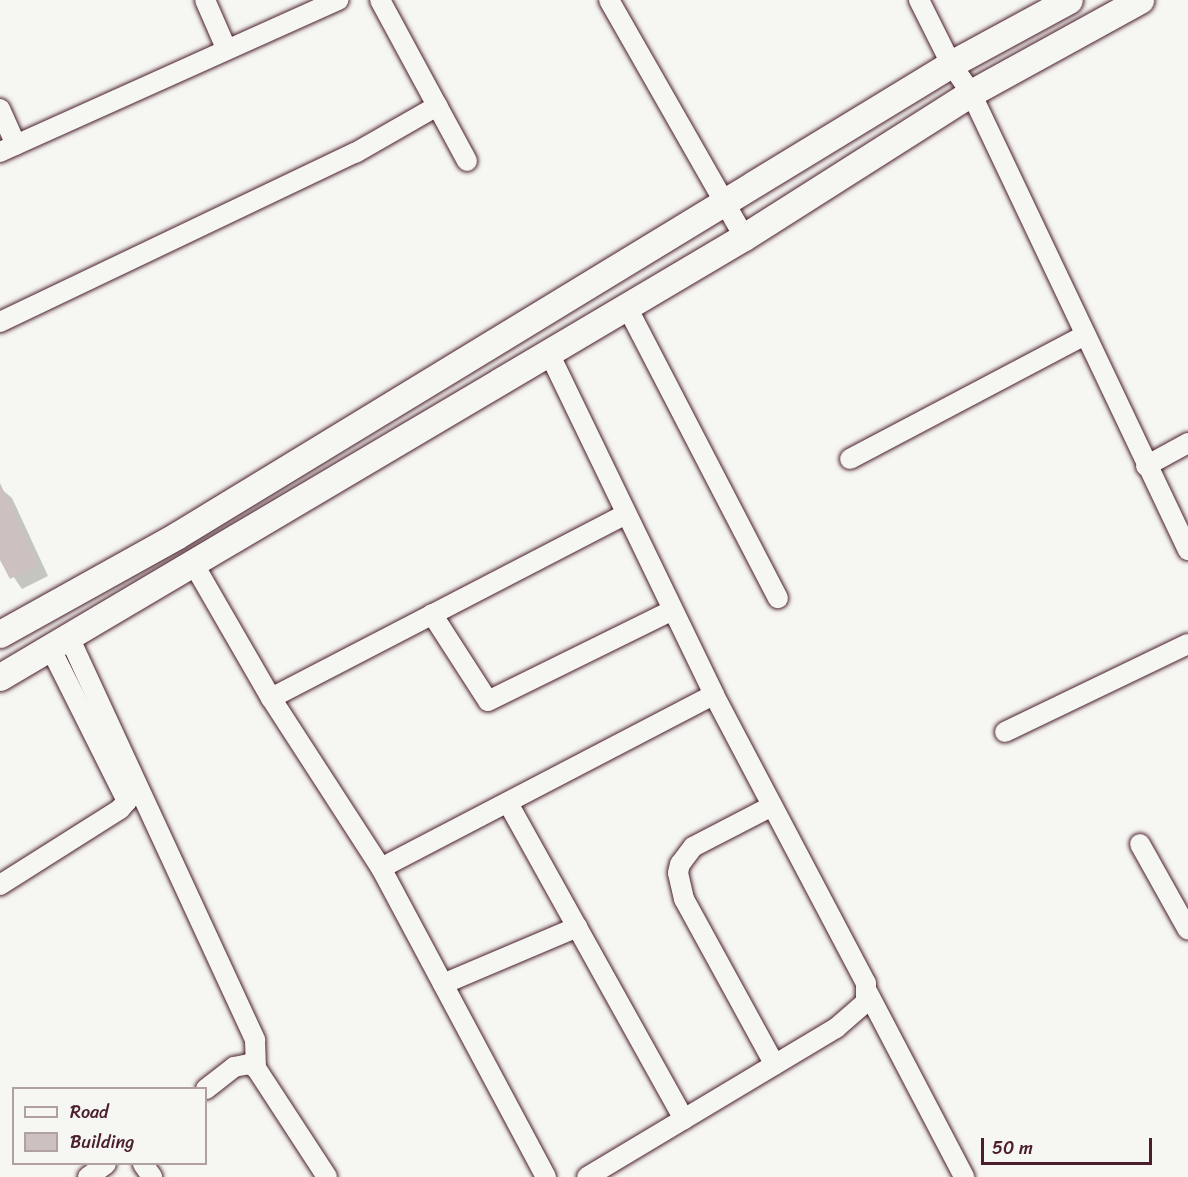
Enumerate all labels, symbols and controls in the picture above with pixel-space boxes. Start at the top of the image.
legend [12,1087,207,1165]
text: Road [70,1096,109,1128]
text: Building [70,1126,134,1158]
scale bar [984,1126,1155,1164]
text: 50 m [992,1132,1033,1164]

